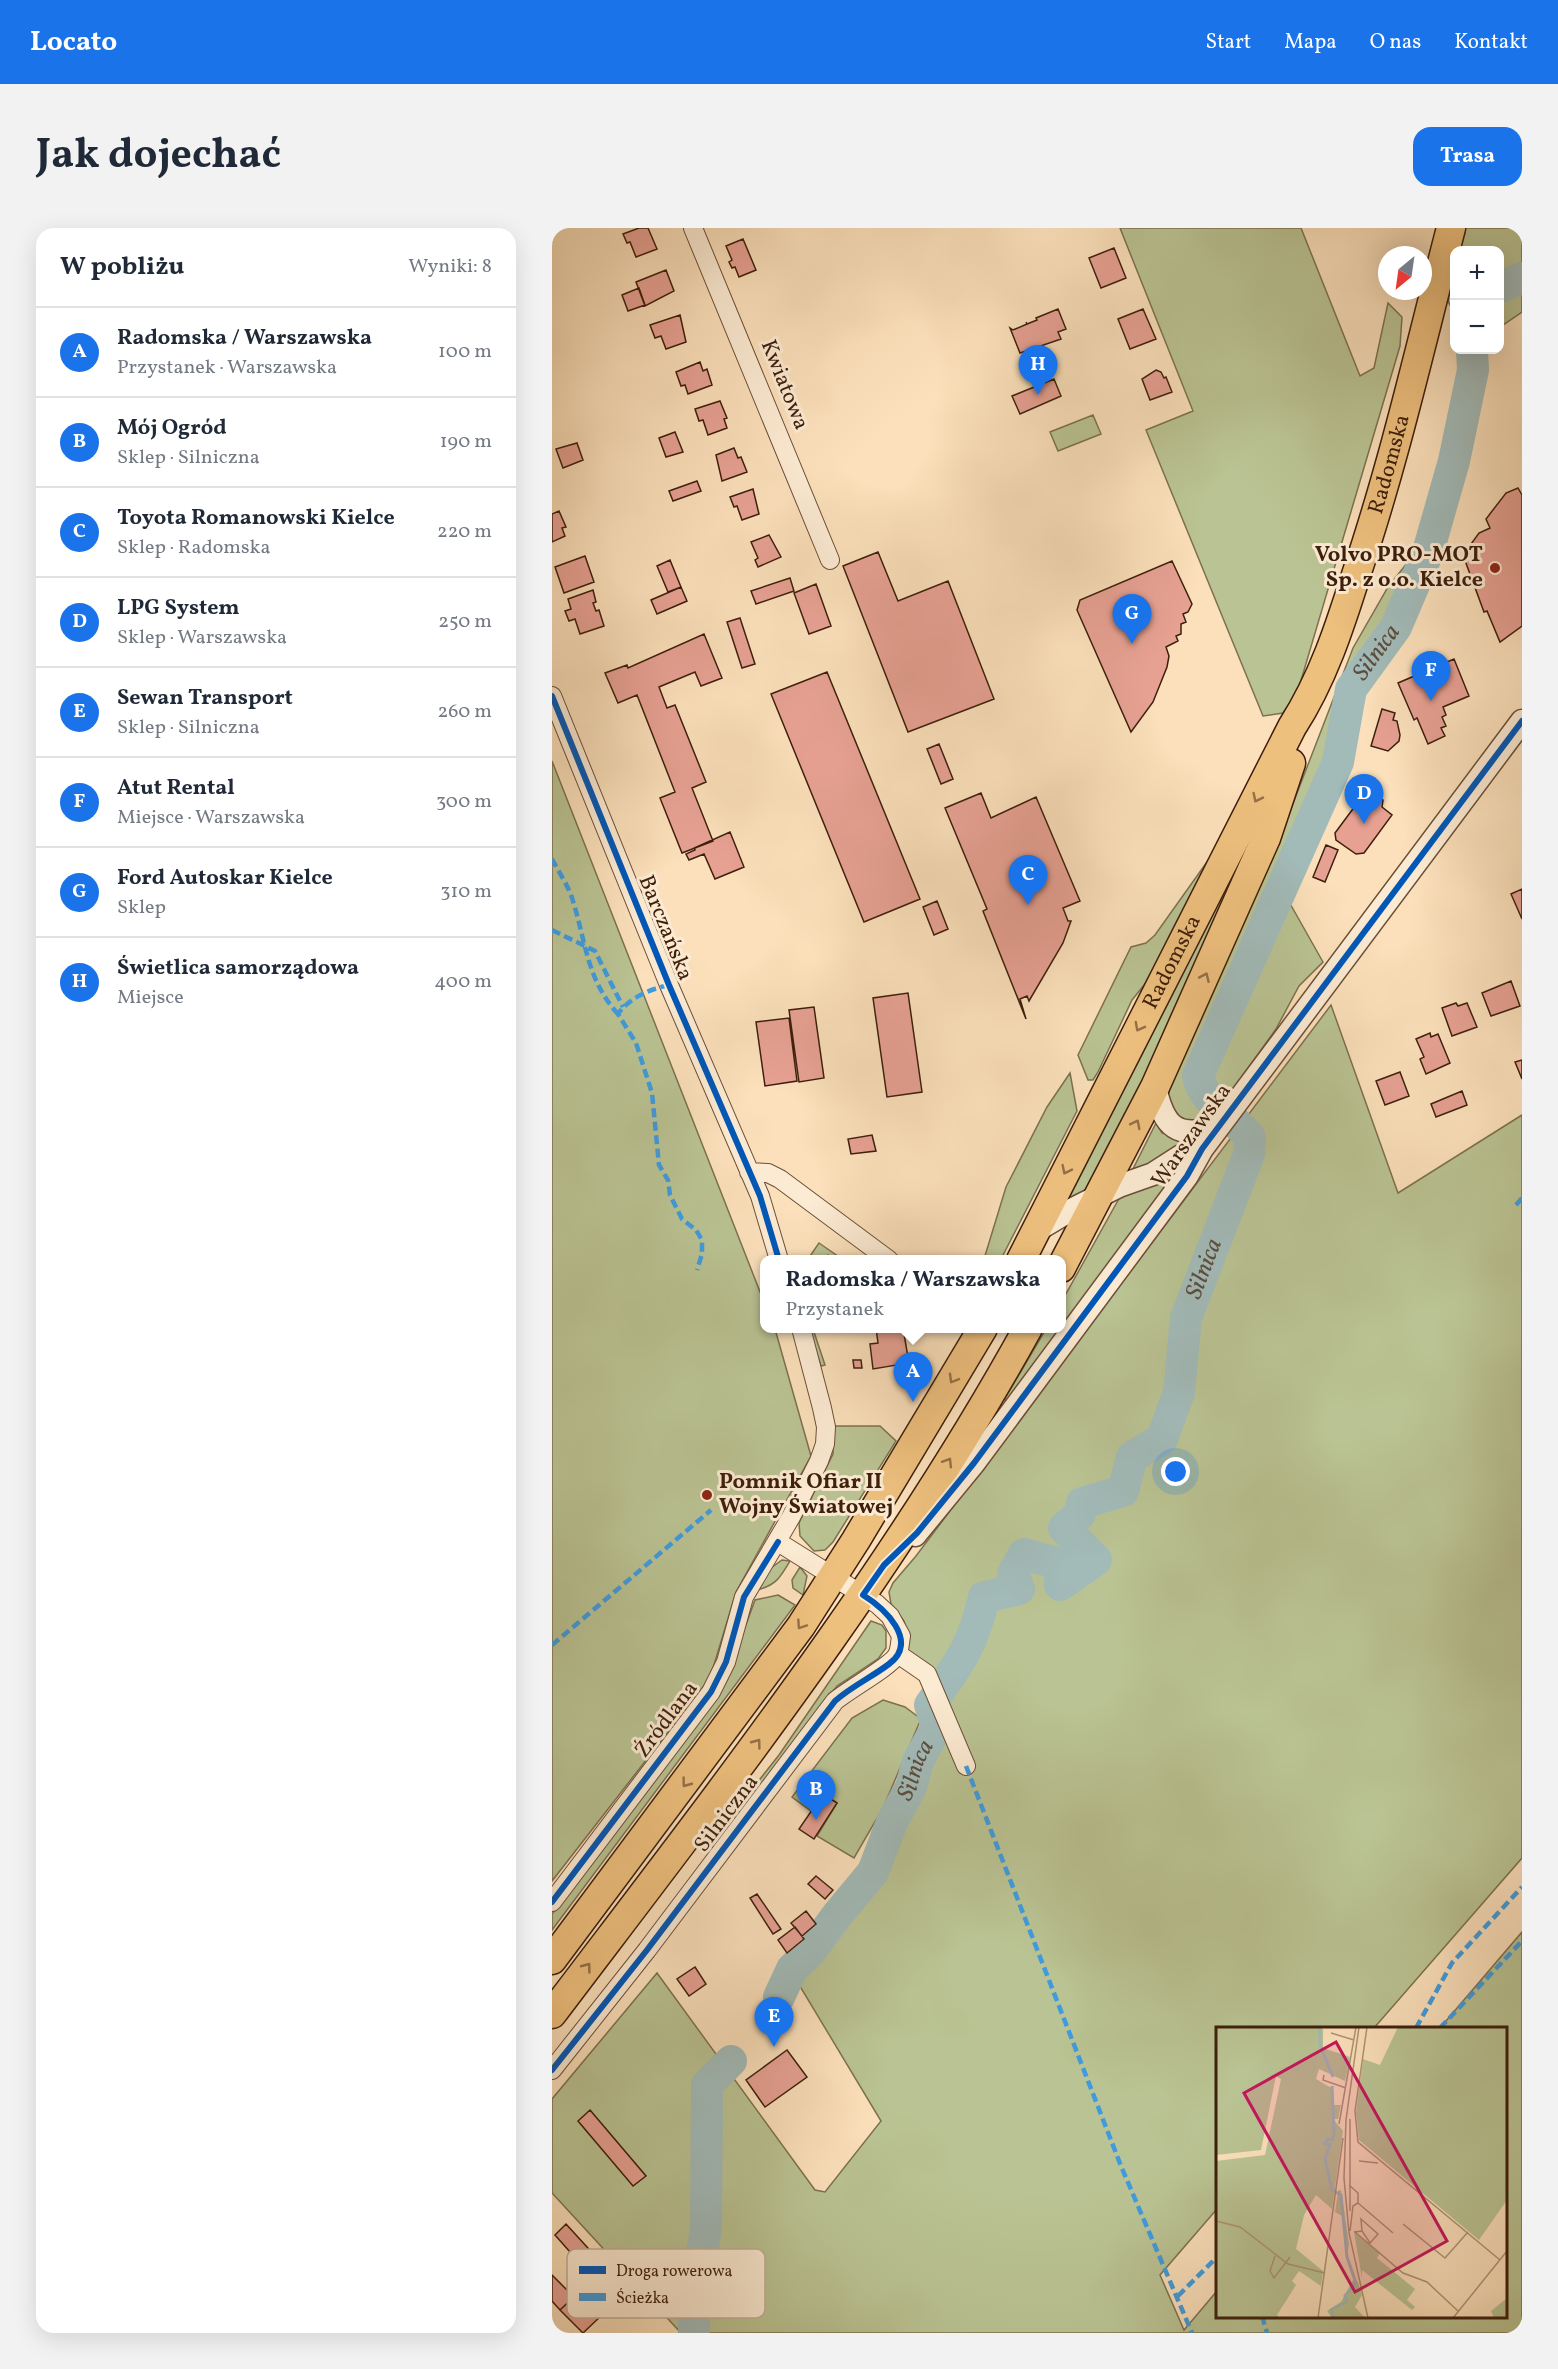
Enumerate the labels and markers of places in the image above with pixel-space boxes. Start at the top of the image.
pin: H [1018,346,1058,395]
place label: Volvo PRO-MOT Sp. z o.o. Kielce [1315,540,1483,596]
marker: Volvo PRO-MOT Sp. z o.o. Kielce [1488,561,1502,575]
pin: G [1112,594,1152,644]
pin: F [1412,652,1450,701]
pin: D [1344,774,1384,824]
pin: C [1008,856,1048,905]
pin: A [894,1352,932,1402]
place label: Pomnik Ofiar II Wojny Światowej [719,1467,893,1523]
marker: Pomnik Ofiar II Wojny Światowej [700,1488,714,1502]
pin: B [796,1770,836,1820]
pin: E [754,1998,794,2047]

